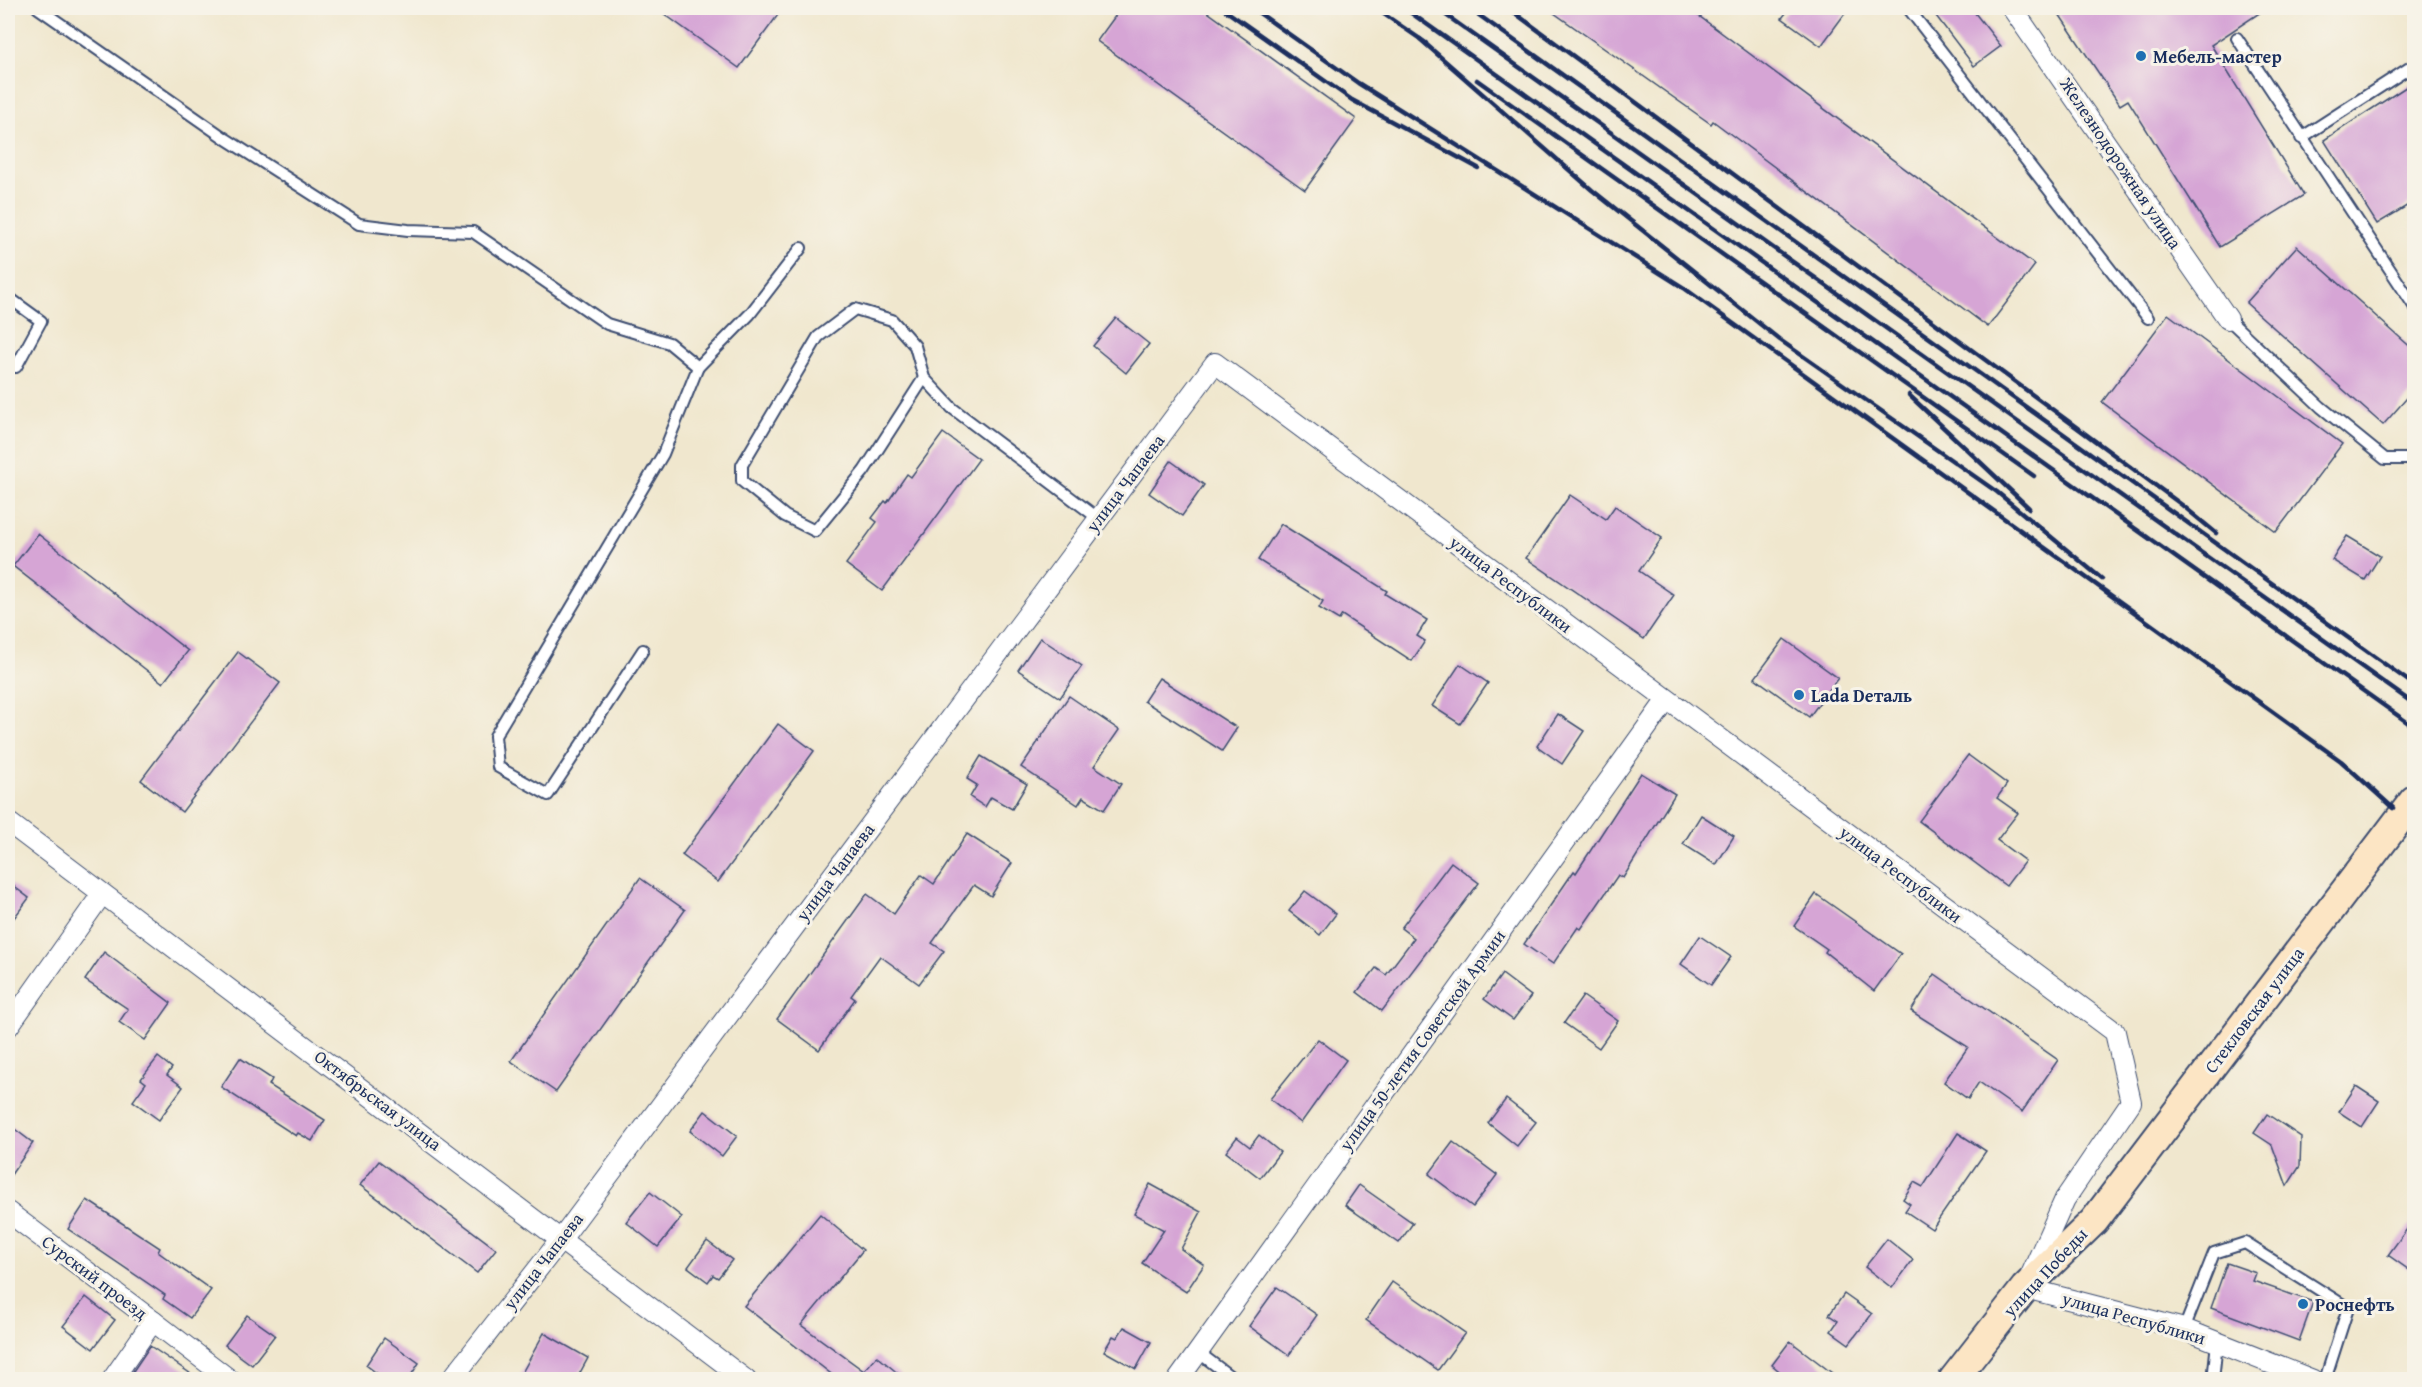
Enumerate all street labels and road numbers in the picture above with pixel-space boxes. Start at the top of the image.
street label: Железнодорожная улица [2053,71,2189,255]
street label: улица Чапаева [1079,428,1171,538]
street label: улица Республики [1443,528,1578,639]
street label: улица Чапаева [789,817,881,927]
street label: улица Республики [1833,818,1968,929]
street label: улица 50-летия Советской Армии [1332,923,1512,1157]
street label: Стекловская улица [2198,941,2311,1079]
street label: Октябрьская улица [309,1043,448,1157]
street label: улица Чапаева [496,1206,590,1316]
street label: улица Победы [1996,1221,2094,1323]
street label: Сурский проезд [36,1228,154,1326]
street label: улица Республики [2058,1284,2209,1351]

